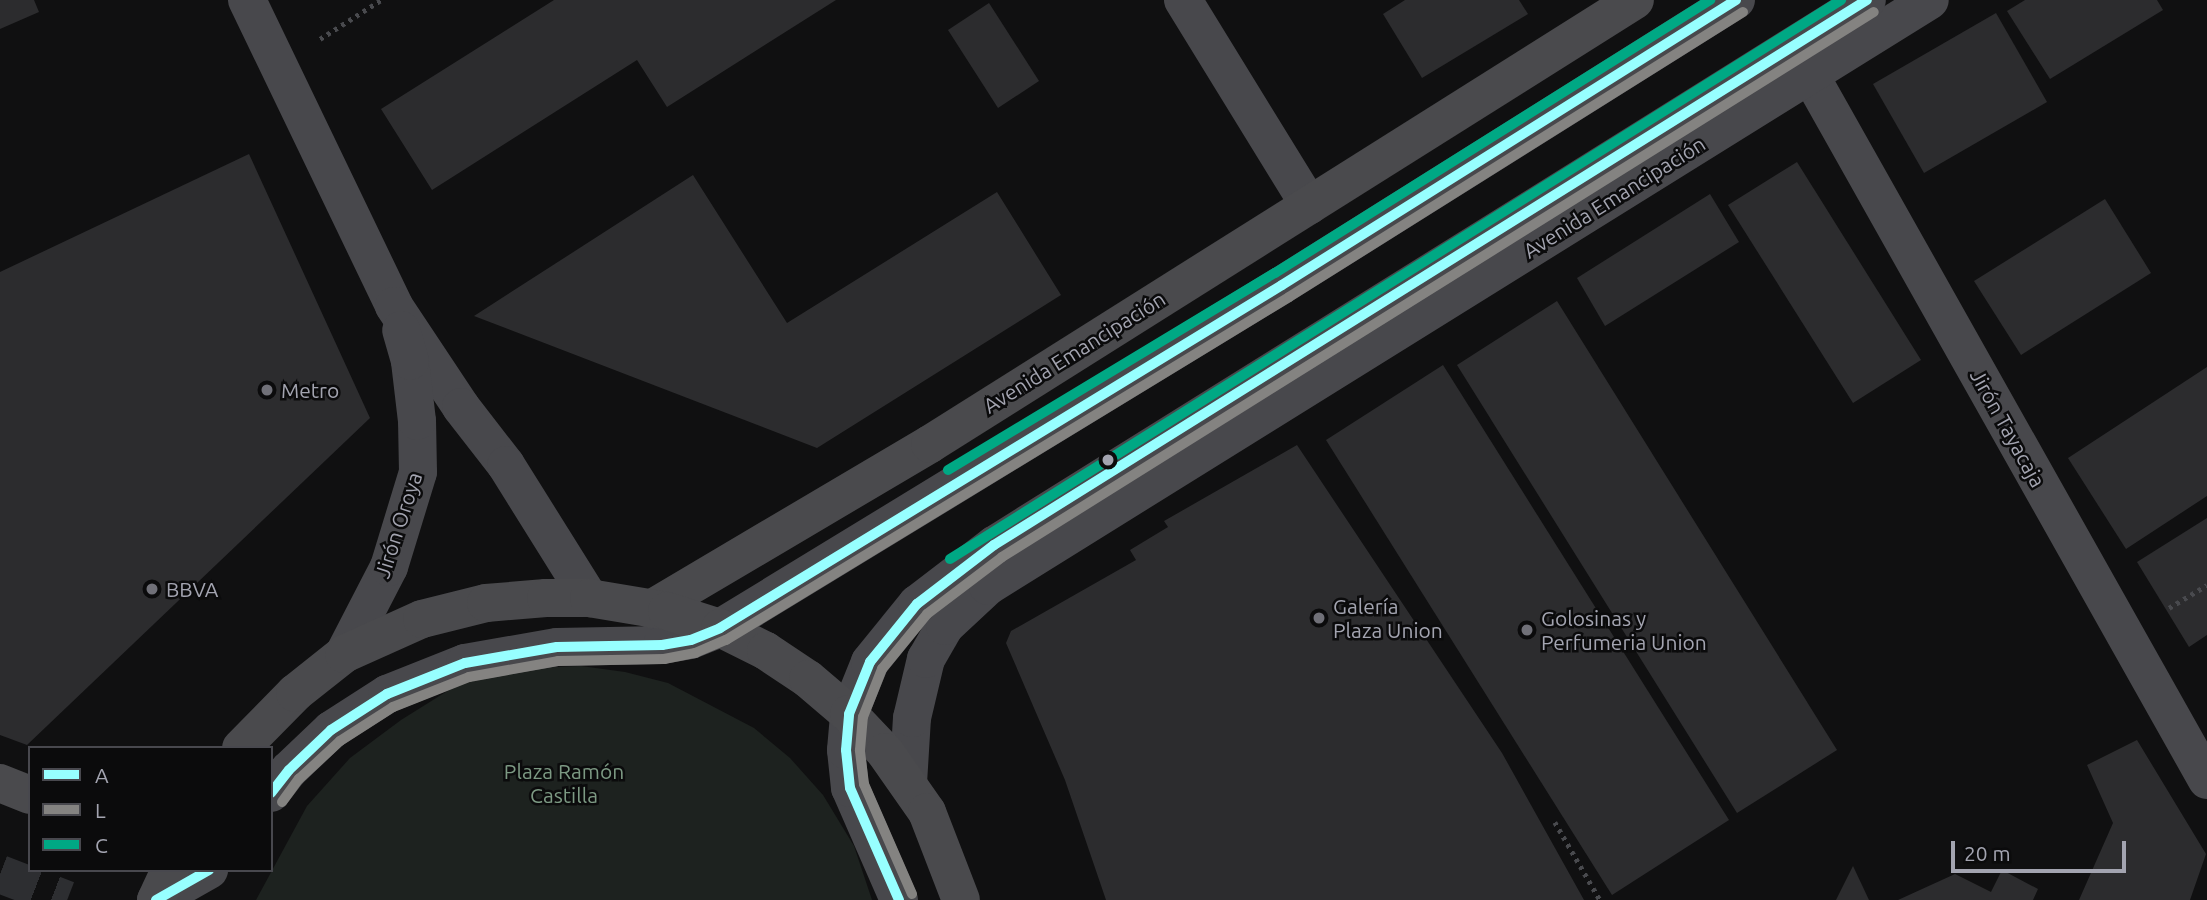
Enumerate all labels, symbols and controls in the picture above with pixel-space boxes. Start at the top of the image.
street label: Avenida Emancipación [1518,131,1710,263]
street label: Avenida Emancipación [978,286,1170,418]
street label: Jirón Tayacaja [1965,364,2051,492]
place label: Metro [281,377,339,403]
marker: Metro [259,382,275,398]
unlabelled marker [1101,453,1115,467]
street label: Jirón Oroya [369,469,427,581]
place label: BBVA [166,576,218,602]
marker: BBVA [144,581,160,597]
place label: Galería Plaza Union [1333,593,1443,643]
place label: Golosinas y Perfumeria Union [1541,605,1707,655]
marker: Galería Plaza Union [1311,610,1327,626]
marker: Golosinas y Perfumeria Union [1519,622,1535,638]
legend [28,746,273,872]
park label: Plaza Ramón Castilla [504,758,624,808]
text: A [95,763,109,787]
text: L [95,798,106,822]
scale bar [1955,827,2130,871]
text: C [95,833,108,857]
text: 20 m [1964,841,2011,865]

